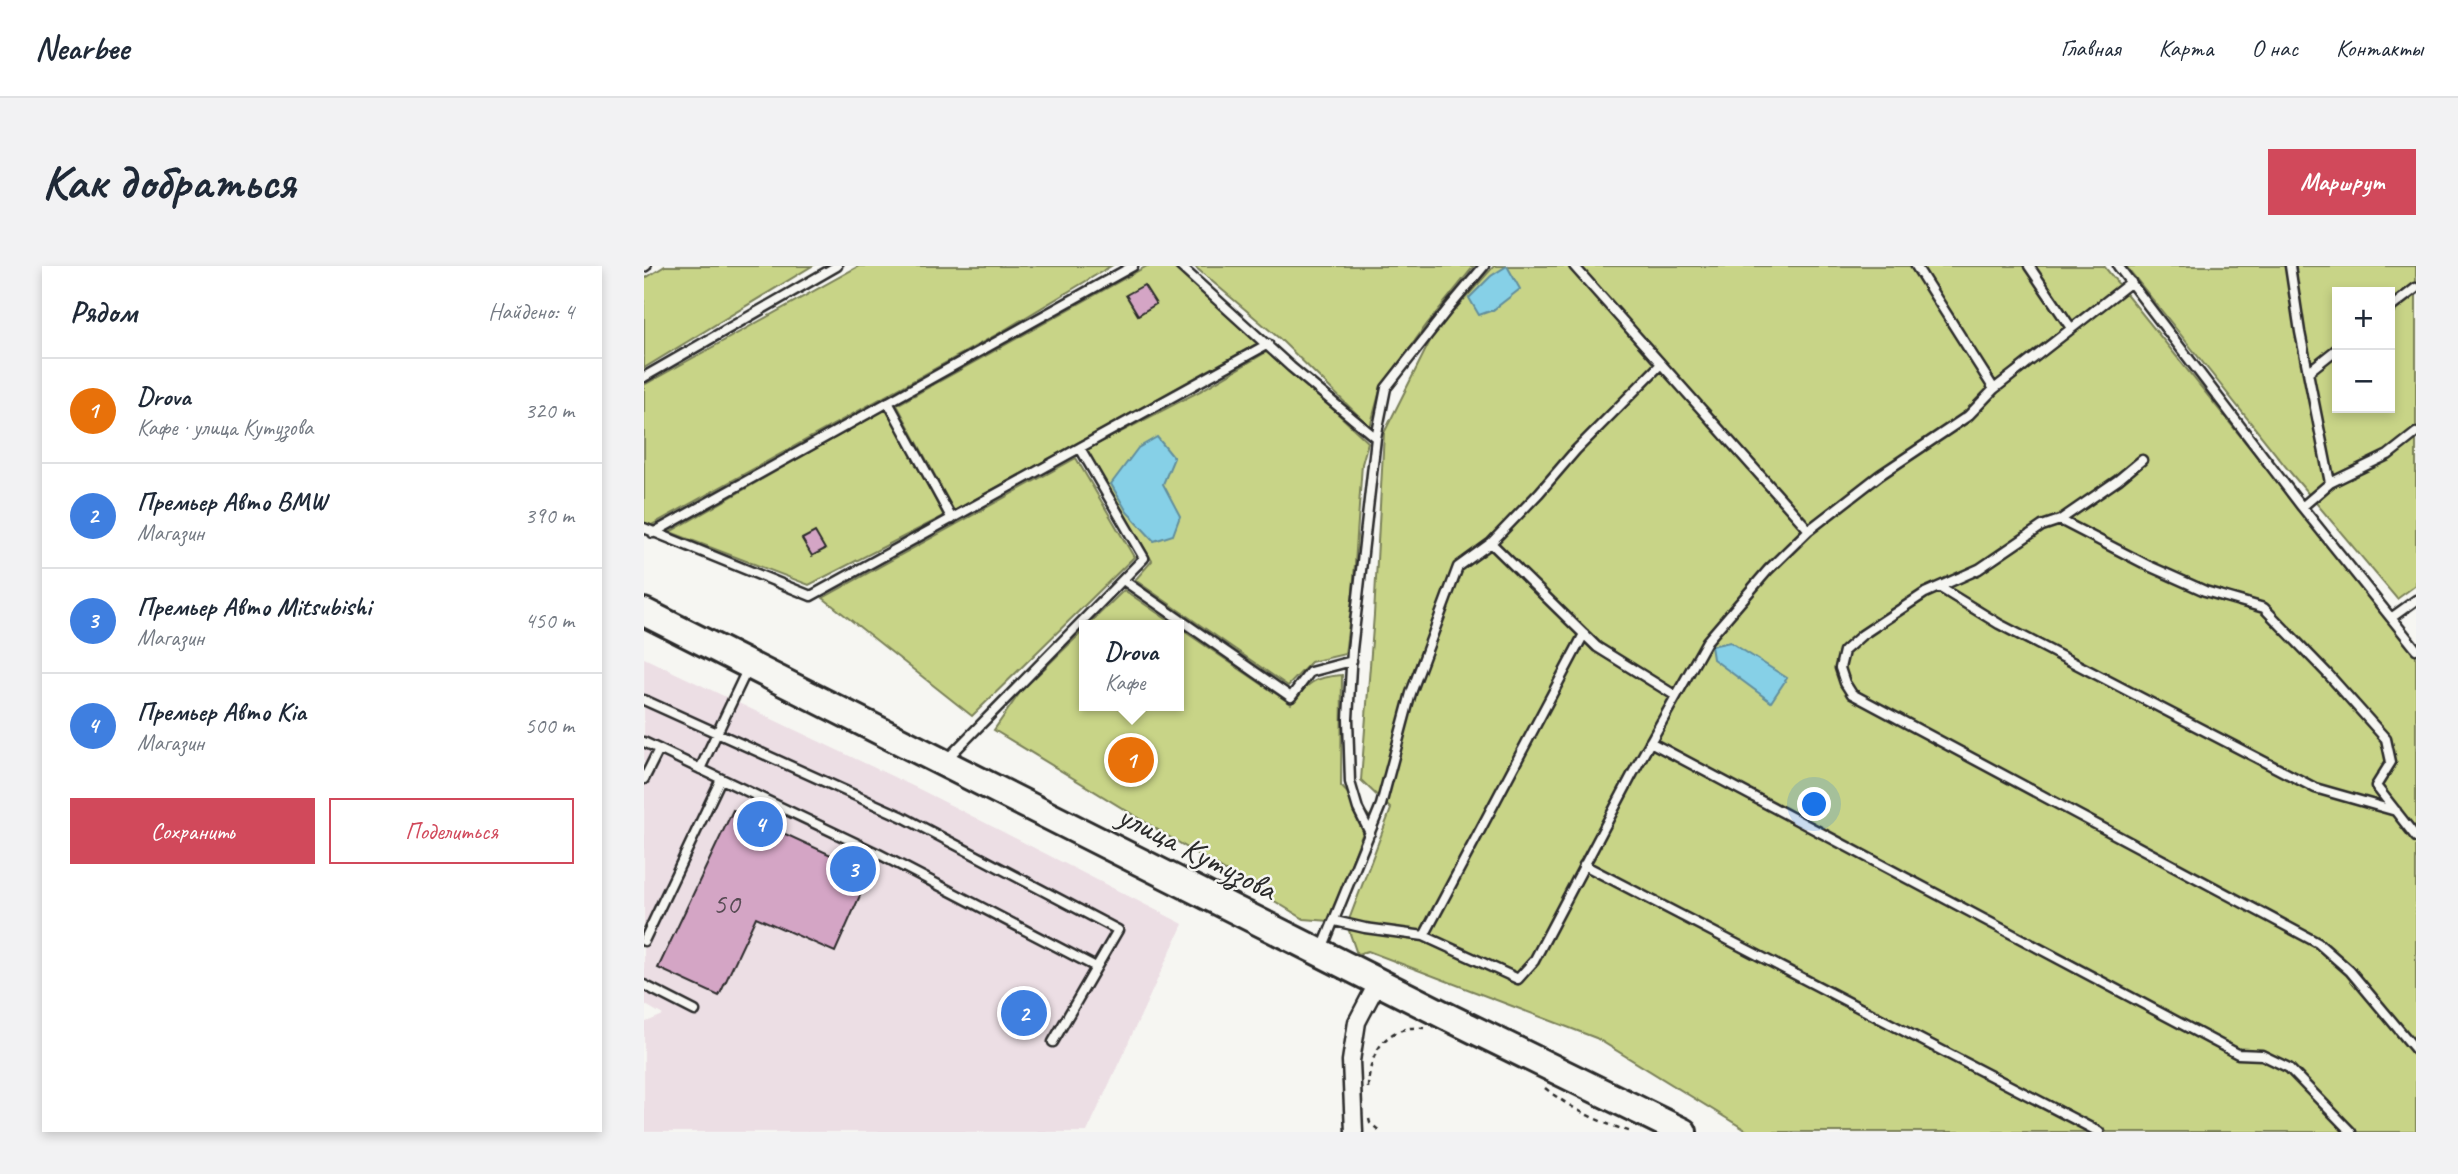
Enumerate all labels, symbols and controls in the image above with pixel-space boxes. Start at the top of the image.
text: Nearbee [35,27,129,69]
text: Главная [2060,33,2121,63]
text: Карта [2159,33,2213,63]
text: О нас [2251,33,2298,63]
text: Контакты [2336,33,2423,63]
button: Маршрут [2268,149,2416,215]
text: Как добраться [42,151,295,213]
map controls [2332,287,2395,413]
button: + [2332,287,2395,350]
text: Рядом [70,293,137,331]
text: Найдено: 4 [488,297,574,326]
button: − [2332,350,2395,413]
text: Drova [137,380,191,413]
text: 1 [88,396,98,425]
text: 320 m [525,396,574,425]
text: Кафе · улица Кутузова [137,413,313,442]
text: Премьер Авто BMW [137,485,327,518]
text: 2 [88,501,98,530]
text: 390 m [525,501,574,530]
text: Магазин [137,518,204,547]
text: Премьер Авто Mitsubishi [137,590,371,623]
text: 3 [88,606,98,635]
text: 450 m [525,606,574,635]
popup [1079,620,1184,711]
text: Магазин [137,623,204,652]
text: Drova [1105,635,1158,668]
text: Кафе [1105,668,1145,697]
text: Премьер Авто Kia [137,695,306,728]
text: 4 [88,711,98,740]
text: 500 m [525,711,574,740]
text: Магазин [137,728,204,757]
pin: 1 [1108,734,1154,786]
your location [1797,787,1831,821]
street label: улица Кутузова [1109,793,1286,911]
button: Сохранить [70,798,315,864]
button: Поделиться [329,798,574,864]
pin: 4 [737,798,783,850]
pin: 3 [830,843,876,895]
house number: 50 [713,884,742,922]
pin: 2 [1001,987,1047,1039]

